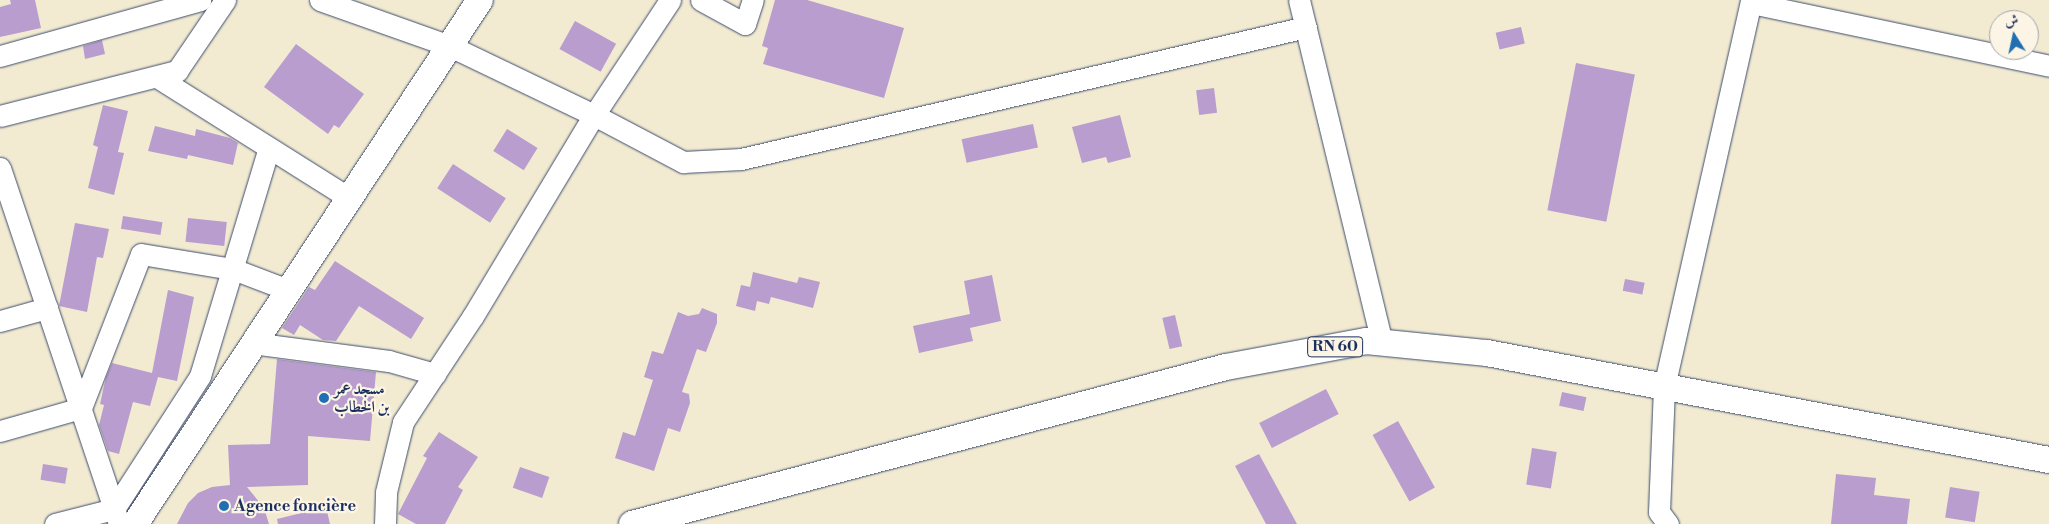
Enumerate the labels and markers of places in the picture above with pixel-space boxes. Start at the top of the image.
place label: مسجد عمر بن الخطاب [334,379,389,417]
marker: مسجد عمر بن الخطاب [318,392,330,404]
place label: Agence foncière [234,496,356,516]
marker: Agence foncière [218,500,230,512]

